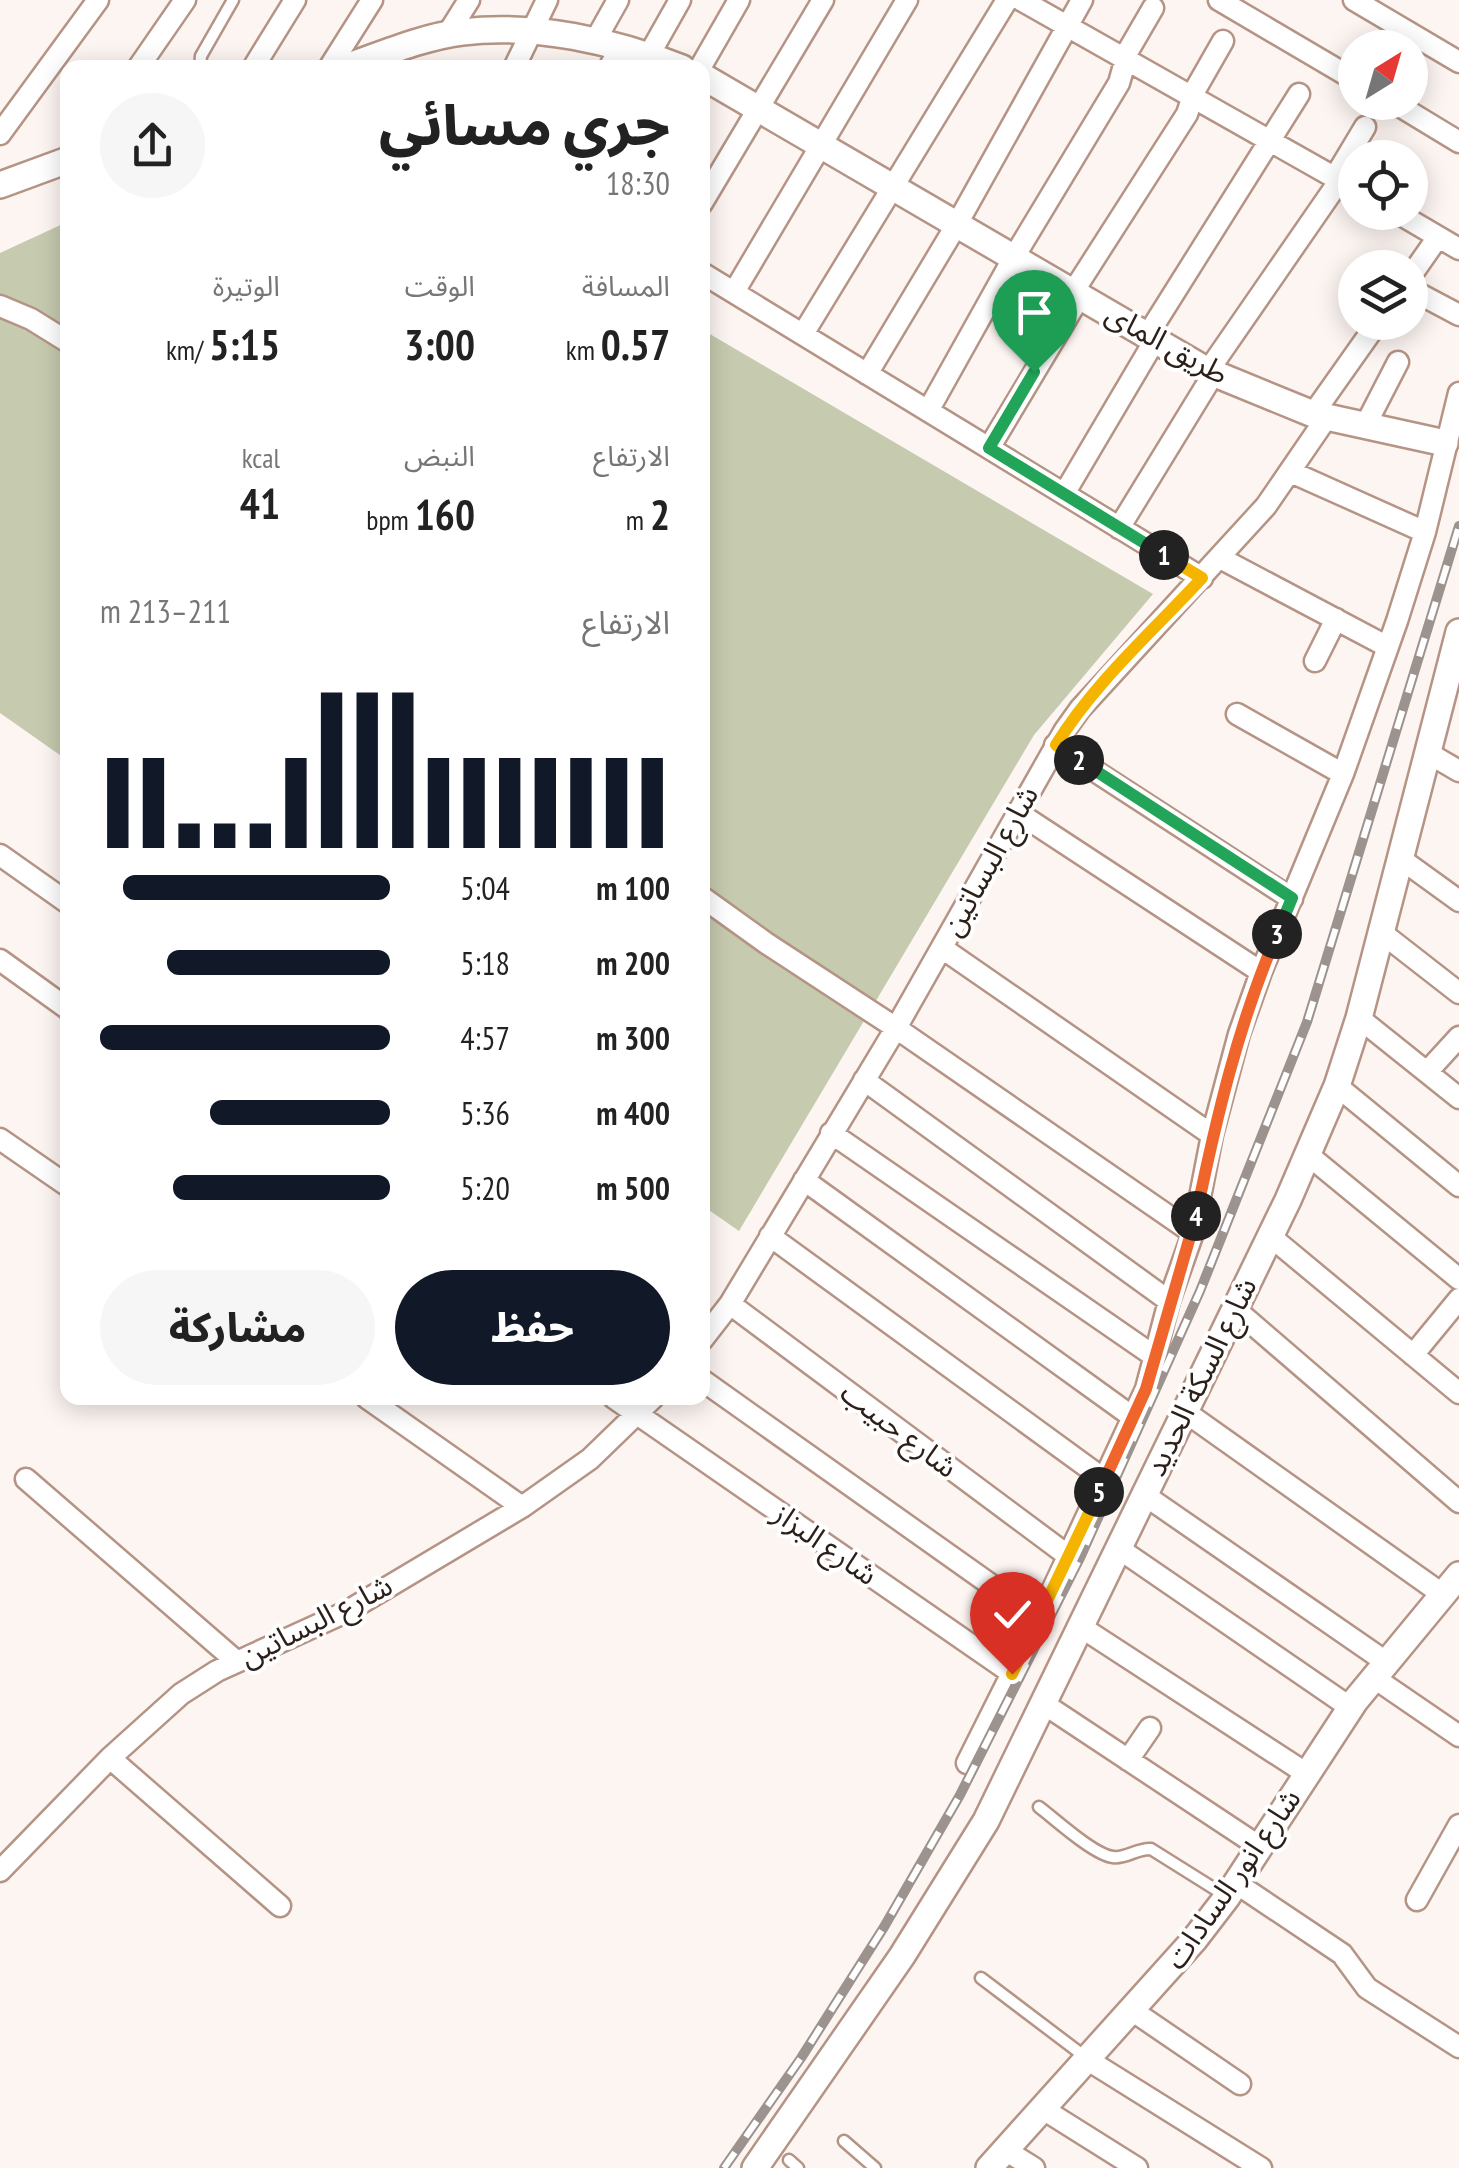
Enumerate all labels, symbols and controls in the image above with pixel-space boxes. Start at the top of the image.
north arrow [1338,30,1428,120]
map controls [1338,30,1428,340]
text: جري مسائي [379,89,670,160]
button: share [100,93,205,198]
button: locate [1338,140,1428,230]
text: 18:30 [606,162,670,204]
button: layers [1338,250,1428,340]
text: الوتيرة [213,267,280,304]
text: الوقت [405,267,475,304]
text: المسافة [582,267,670,304]
pin [992,270,1077,373]
icon: arrive [1007,285,1062,340]
street label: طريق الماى [1099,293,1236,392]
text: 5:15 [209,317,280,372]
text: 3:00 [404,317,475,372]
text: 0.57 [601,317,670,372]
text: /km [166,331,209,368]
text: km [566,331,601,368]
text: النبض [404,437,475,474]
text: الارتفاع [593,437,670,474]
text: kcal [242,439,280,476]
text: 41 [240,476,280,531]
text: 160 [415,487,475,542]
text: 2 [650,487,670,542]
text: bpm [366,501,415,538]
text: m [626,501,650,538]
pin: 1 [1139,530,1189,580]
text: 1 [1157,536,1171,573]
text: 211–213 m [100,590,231,632]
text: الارتفاع [582,601,670,643]
pin: 2 [1054,735,1104,785]
text: 2 [1072,741,1086,778]
street label: شارع البساتين [931,778,1050,944]
text: 5:04 [460,867,510,909]
text: 100 m [596,867,670,909]
pin: 3 [1252,909,1302,959]
text: 3 [1270,915,1284,952]
text: 5:18 [460,942,510,984]
text: 200 m [596,942,670,984]
text: 4:57 [460,1017,510,1059]
text: 300 m [596,1017,670,1059]
text: 5:36 [460,1092,510,1134]
text: 400 m [596,1092,670,1134]
text: 5:20 [460,1167,510,1209]
text: 500 m [596,1167,670,1209]
pin: 4 [1171,1191,1221,1241]
text: 4 [1189,1197,1203,1234]
button: مشاركة [100,1270,375,1385]
button: حفظ [395,1270,670,1385]
street label: شارع السكة الحديد [1135,1271,1268,1484]
street label: شارع حبيب [831,1372,966,1489]
pin: 5 [1074,1467,1124,1517]
text: 5 [1092,1473,1106,1510]
street label: شارع البزاز [763,1492,886,1596]
street label: شارع البساتين [232,1565,400,1678]
pin [970,1572,1055,1675]
icon: check [985,1587,1040,1642]
street label: شارع انور السادات [1155,1780,1312,1978]

